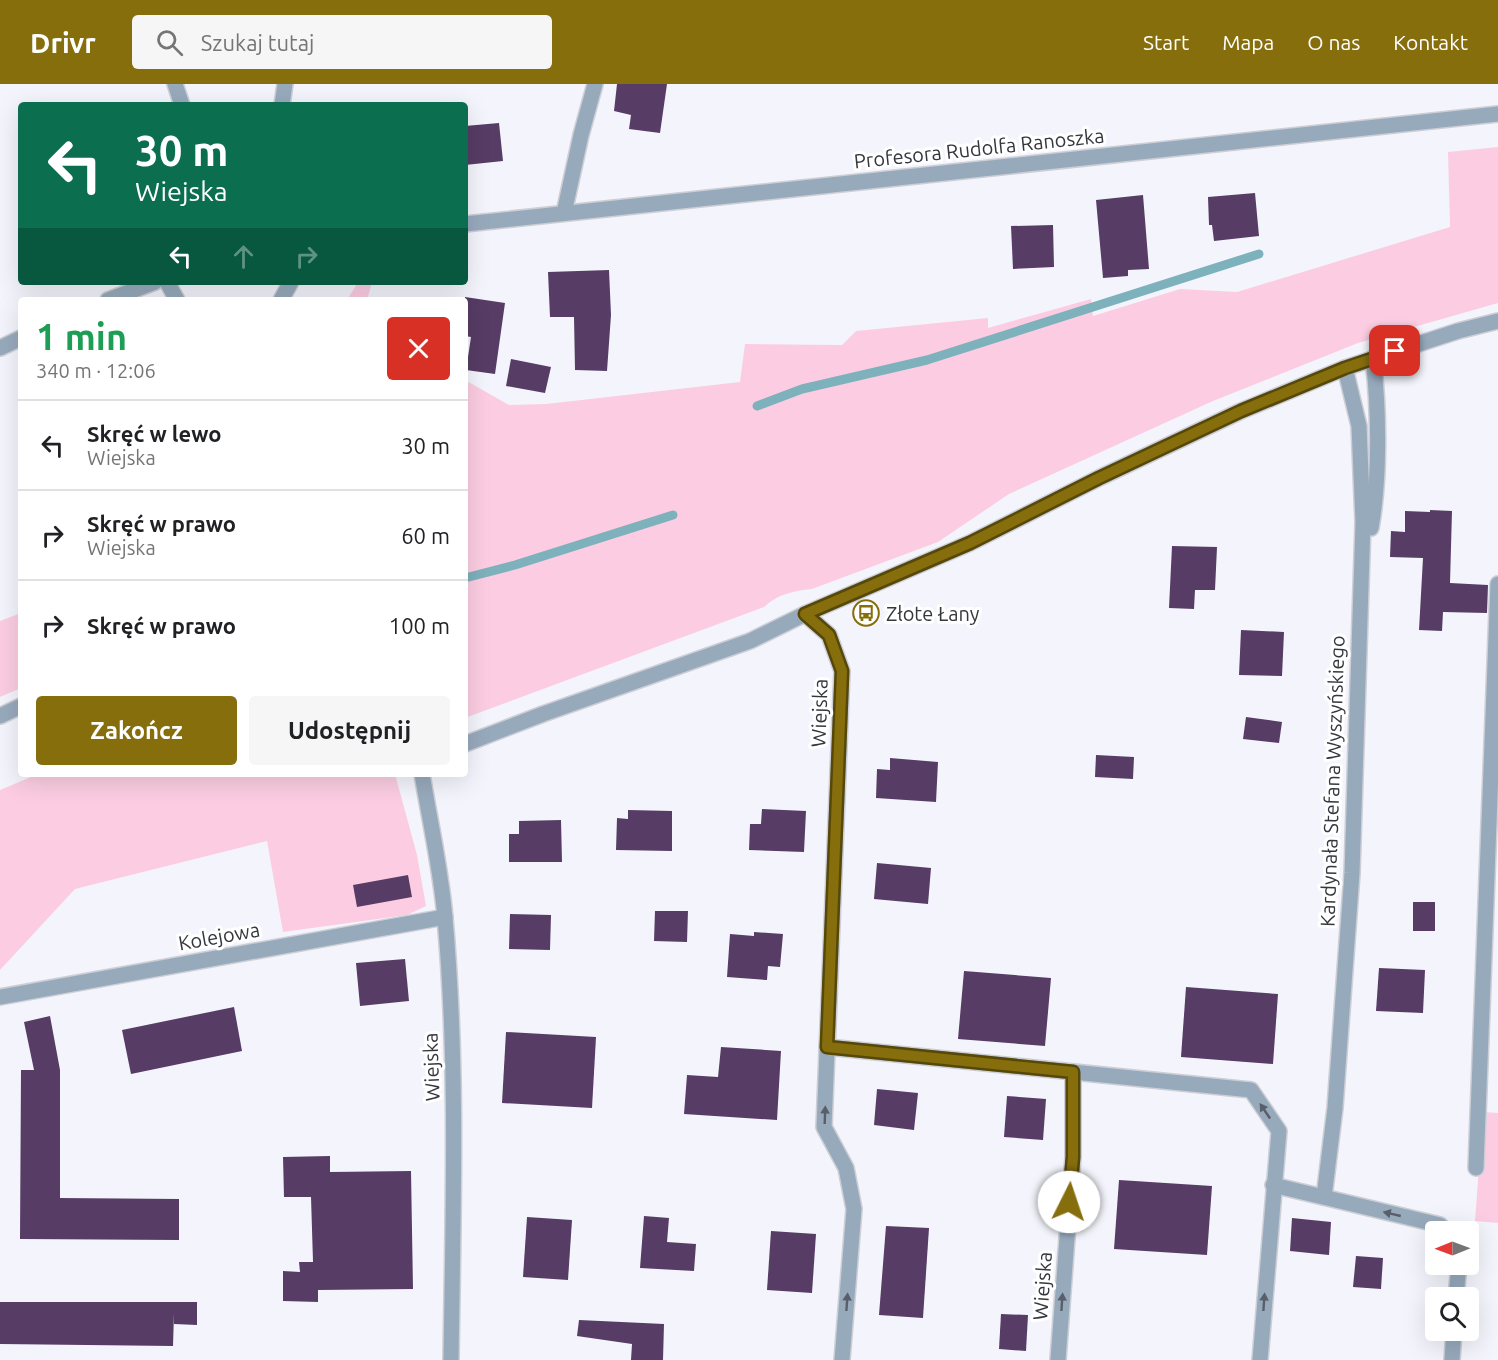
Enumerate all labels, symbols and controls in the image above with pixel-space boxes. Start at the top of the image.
search box [132,15,552,69]
icon: search [153,26,186,59]
text: Drivr [30,27,96,58]
text: Szukaj tutaj [201,30,314,55]
text: Start [1143,30,1189,54]
text: Mapa [1222,30,1274,54]
text: O nas [1307,30,1360,54]
text: Kontakt [1393,30,1468,54]
street label: Profesora Rudolfa Ranoszka [853,123,1105,173]
icon: left [36,126,114,204]
text: 30 m [135,127,229,174]
text: Wiejska [135,176,228,206]
icon: left [164,240,197,273]
icon: ahead [227,240,260,273]
icon: right [290,240,323,273]
text: 1 min [36,316,127,357]
button: close [387,317,450,380]
pin [1369,325,1420,376]
icon: arrive [1378,334,1411,367]
text: 340 m · 12:06 [36,359,156,382]
text: Skręć w lewo [87,421,221,446]
icon: left [36,429,69,462]
text: 30 m [401,433,450,458]
text: Wiejska [87,446,156,469]
text: Skręć w prawo [87,511,236,536]
icon: right [36,519,69,552]
text: 60 m [401,523,450,548]
text: Wiejska [87,536,156,559]
bus stop icon: Złote Łany [851,598,881,628]
place label: Złote Łany [886,602,980,625]
icon: right [36,609,69,642]
text: Skręć w prawo [87,613,236,638]
text: 100 m [389,613,450,638]
street label: Kardynała Stefana Wyszyńskiego [1315,635,1349,927]
street label: Wiejska [806,678,832,748]
button: Zakończ [36,696,237,765]
button: Udostępnij [249,696,450,765]
street label: Kolejowa [177,918,261,954]
street label: Wiejska [418,1032,444,1102]
one-way arrow [1259,1104,1271,1120]
one-way arrow [820,1105,829,1124]
position arrow [1037,1170,1101,1234]
one-way arrow [1383,1208,1401,1218]
north arrow [1425,1221,1479,1275]
map controls [1425,1221,1479,1341]
street label: Wiejska [1028,1251,1056,1321]
button: search [1425,1287,1479,1341]
one-way arrow [842,1292,852,1311]
one-way arrow [1057,1292,1067,1311]
one-way arrow [1260,1292,1269,1311]

